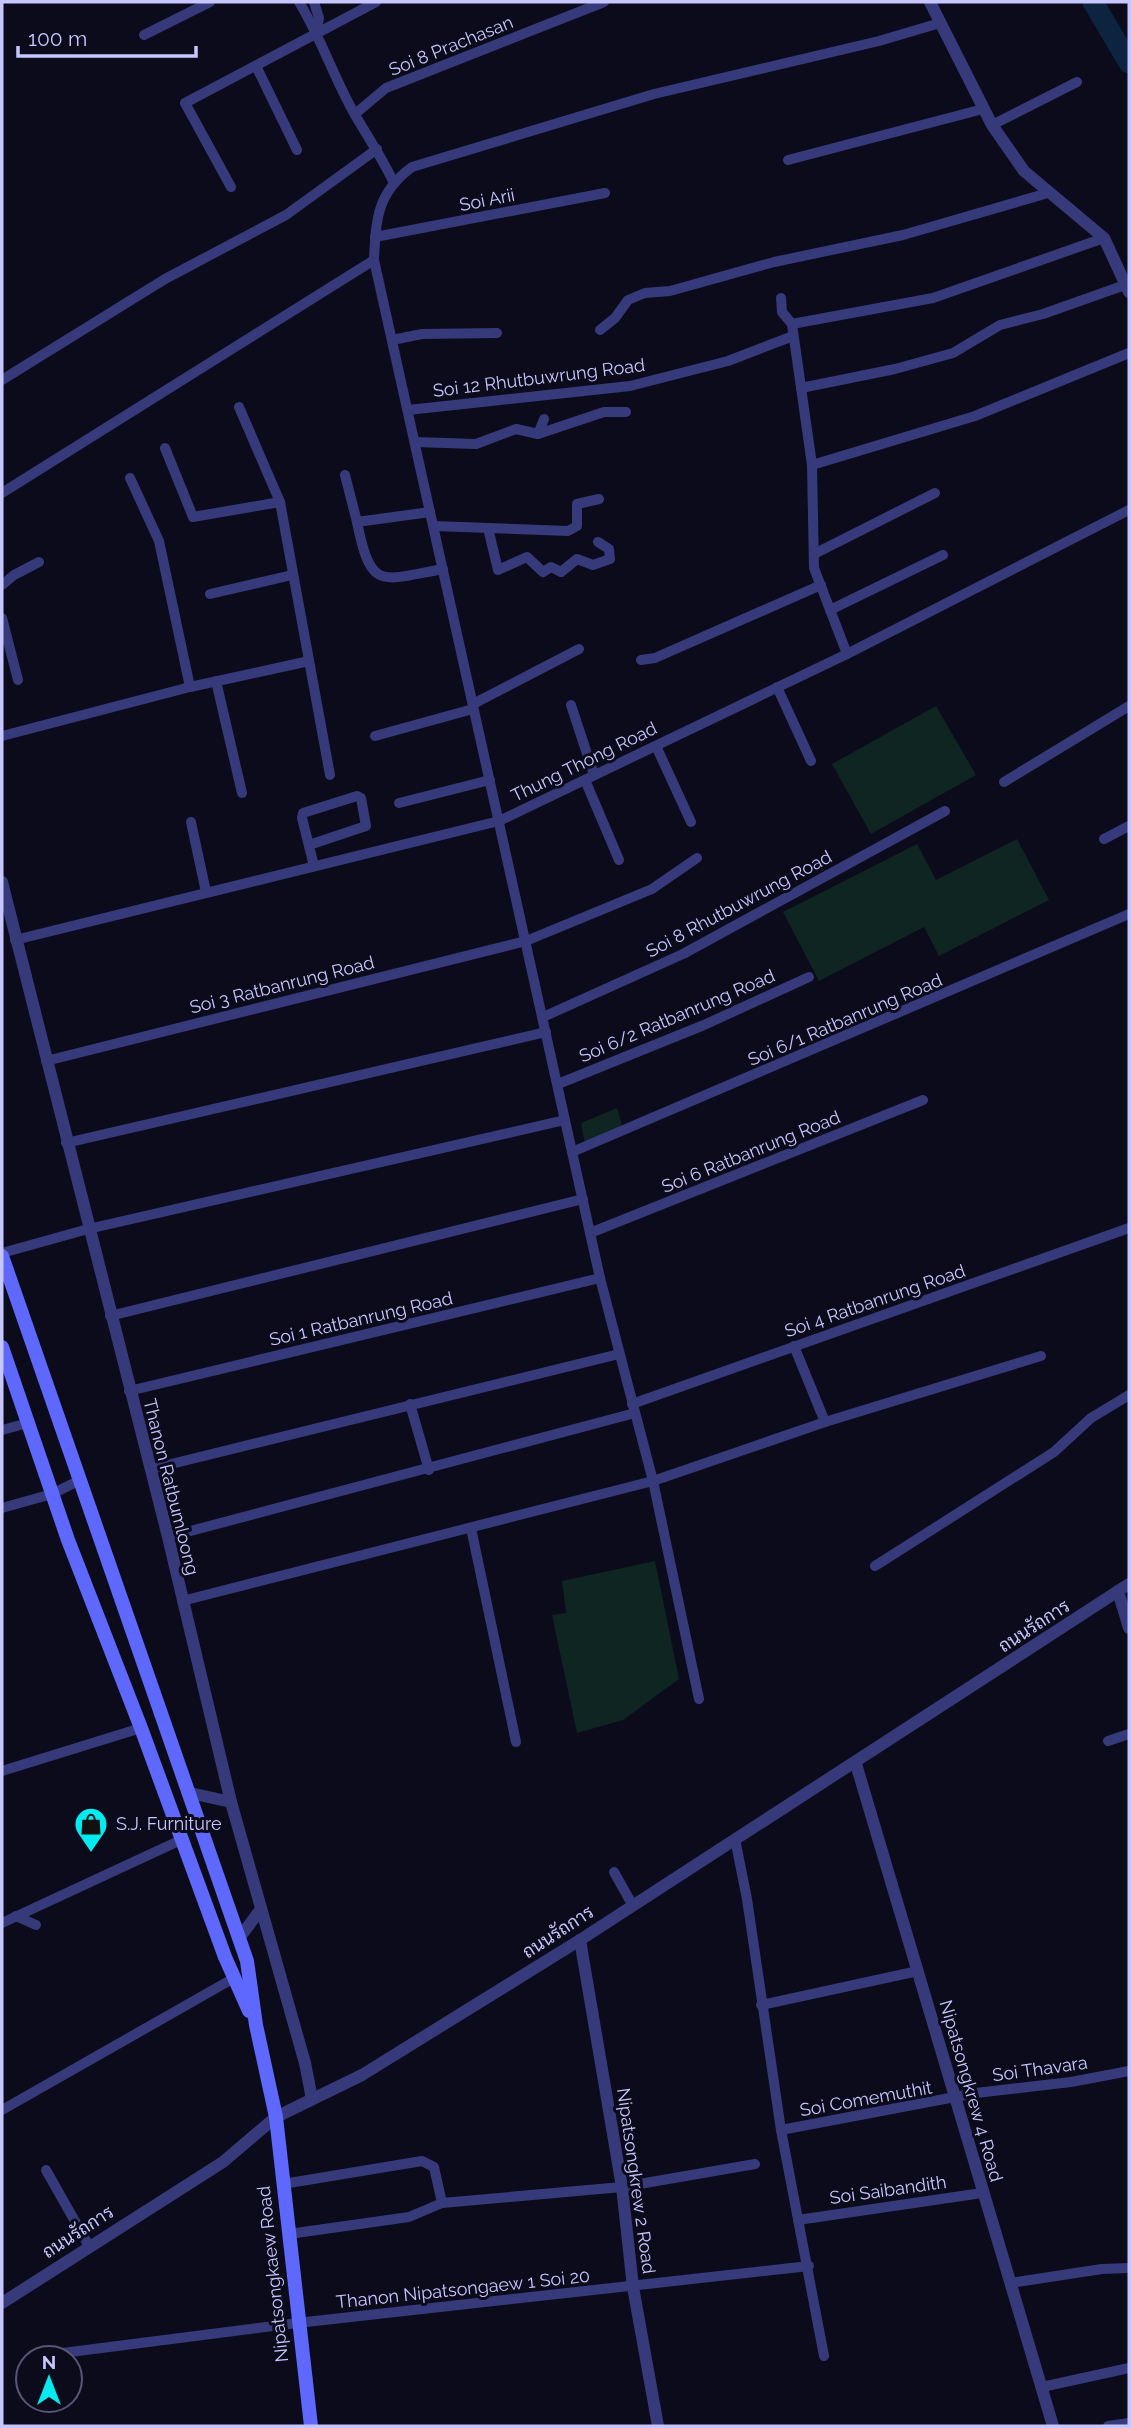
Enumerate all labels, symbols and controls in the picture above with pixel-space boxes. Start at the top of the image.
street label: Soi 8 Prachasan [386,11,516,80]
scale bar [18,14,196,58]
text: 100 m [28,26,87,51]
street label: Soi Arii [457,184,516,215]
street label: Soi 12 Rhutbuwrung Road [432,354,646,401]
street label: Thung Thong Road [508,717,660,806]
street label: Soi 8 Rhutbuwrung Road [642,846,835,961]
street label: Soi 3 Ratbanrung Road [187,951,376,1018]
street label: Soi 6/2 Ratbanrung Road [576,965,778,1066]
street label: Soi 6/1 Ratbanrung Road [745,969,945,1070]
street label: Soi 6 Ratbanrung Road [658,1106,843,1197]
street label: Soi 4 Ratbanrung Road [782,1260,968,1341]
street label: Soi 1 Ratbanrung Road [267,1287,455,1350]
street label: Thanon Ratbumloong [139,1396,204,1577]
street label: ถนนรัถการ [994,1595,1073,1656]
shop icon: S.J. Furniture [72,1805,110,1854]
place label: S.J. Furniture [116,1813,222,1834]
street label: ถนนรัถการ [518,1901,597,1962]
street label: Nipatsongkrew 4 Road [935,1998,1007,2184]
street label: Soi Thavara [991,2051,1089,2086]
street label: Soi Comemuthit [798,2077,934,2120]
street label: Nipatsongkrew 2 Road [613,2087,660,2275]
street label: Soi Saibandith [828,2171,948,2208]
street label: Nipatsongkaew Road [253,2185,292,2363]
street label: ถนนรัถการ [38,2201,117,2262]
street label: Thanon Nipatsongaew 1 Soi 20 [335,2265,591,2312]
north arrow [14,2344,84,2414]
text: N [42,2351,56,2373]

